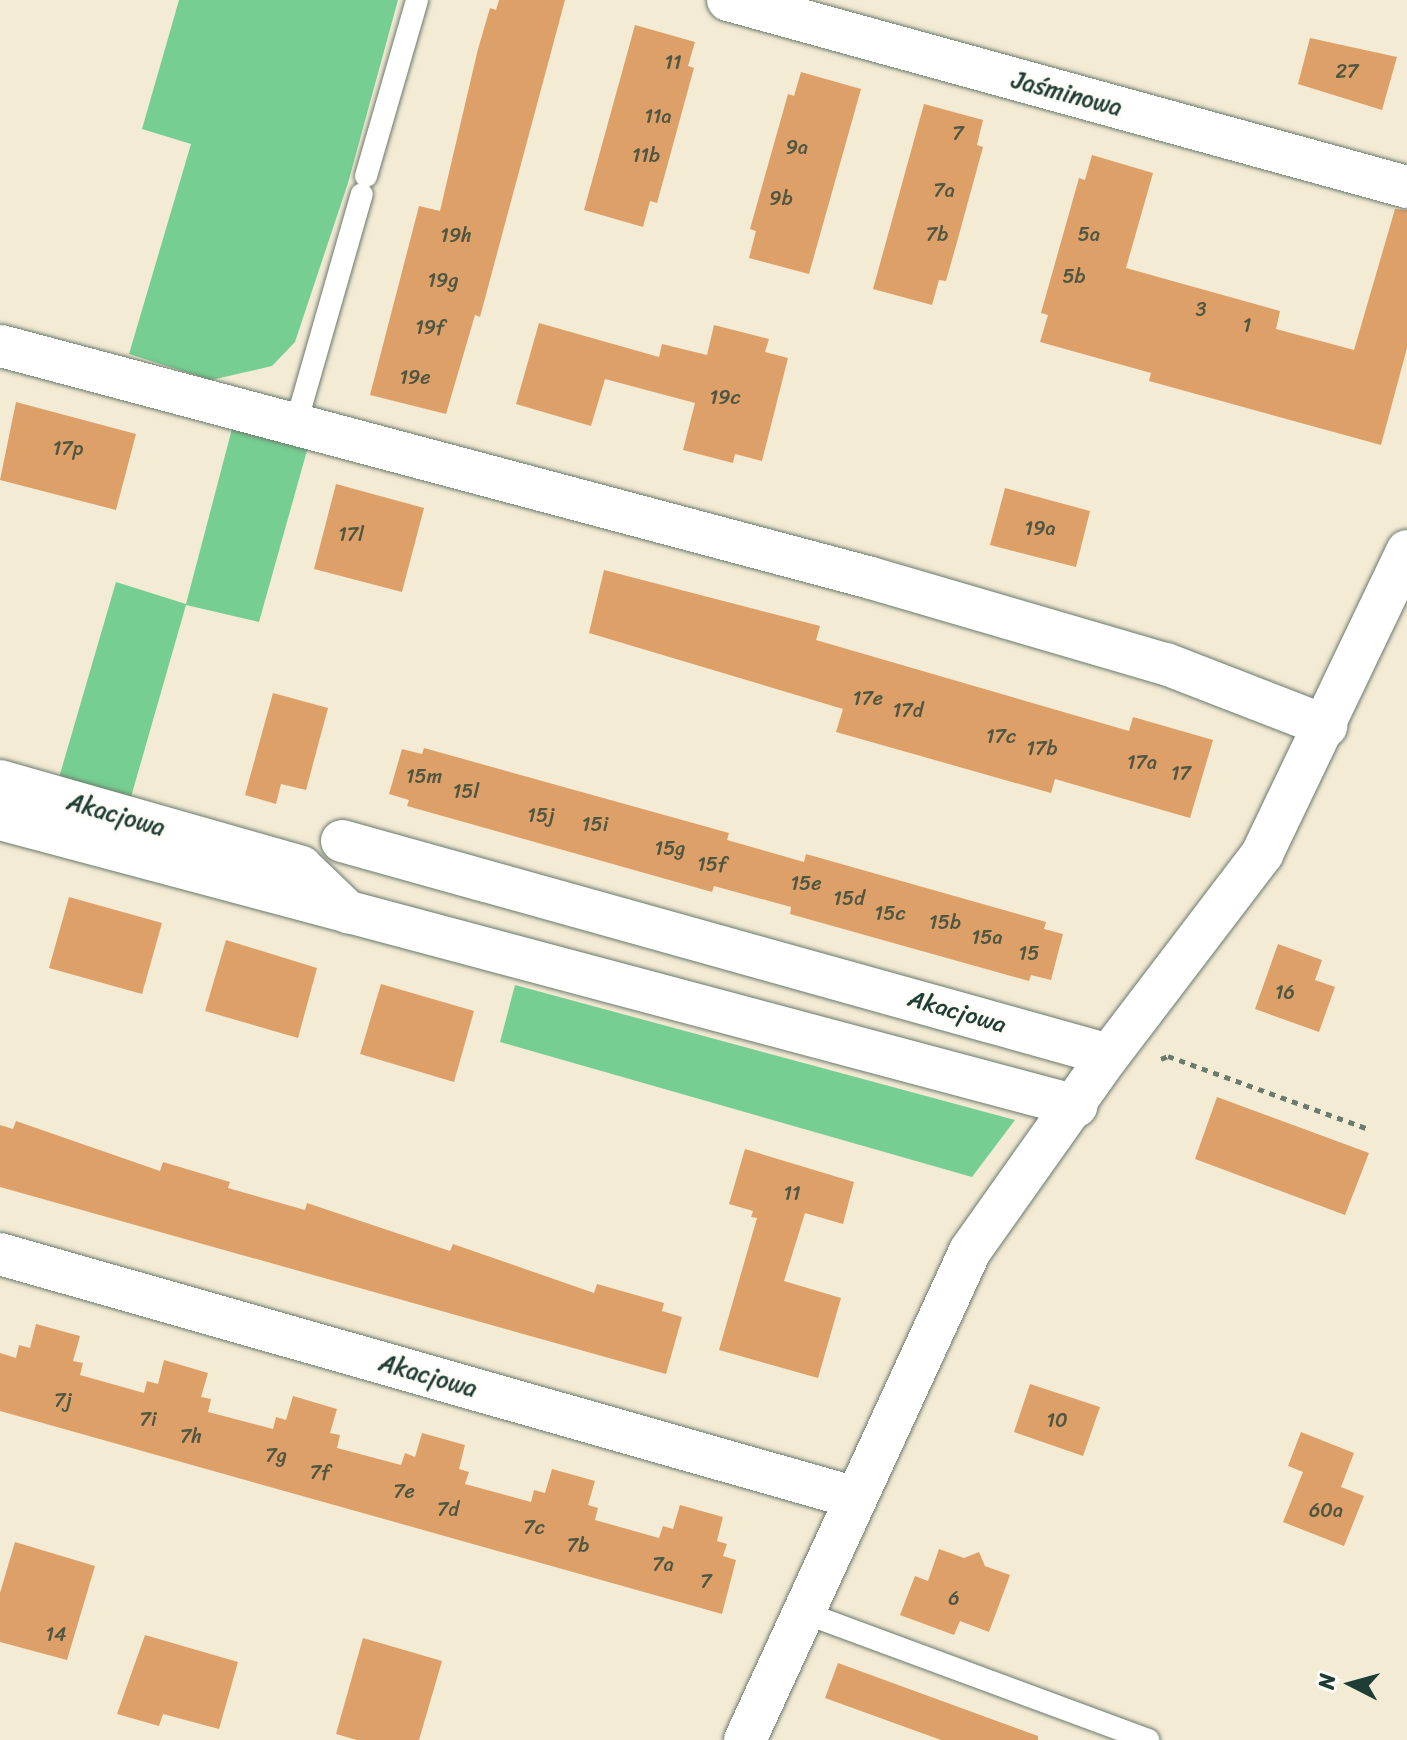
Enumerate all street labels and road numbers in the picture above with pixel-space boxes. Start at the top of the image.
street label: Jaśminowa [1009,65,1125,123]
street label: Akacjowa [64,787,168,843]
street label: Akacjowa [905,984,1009,1040]
street label: Akacjowa [376,1348,480,1404]

